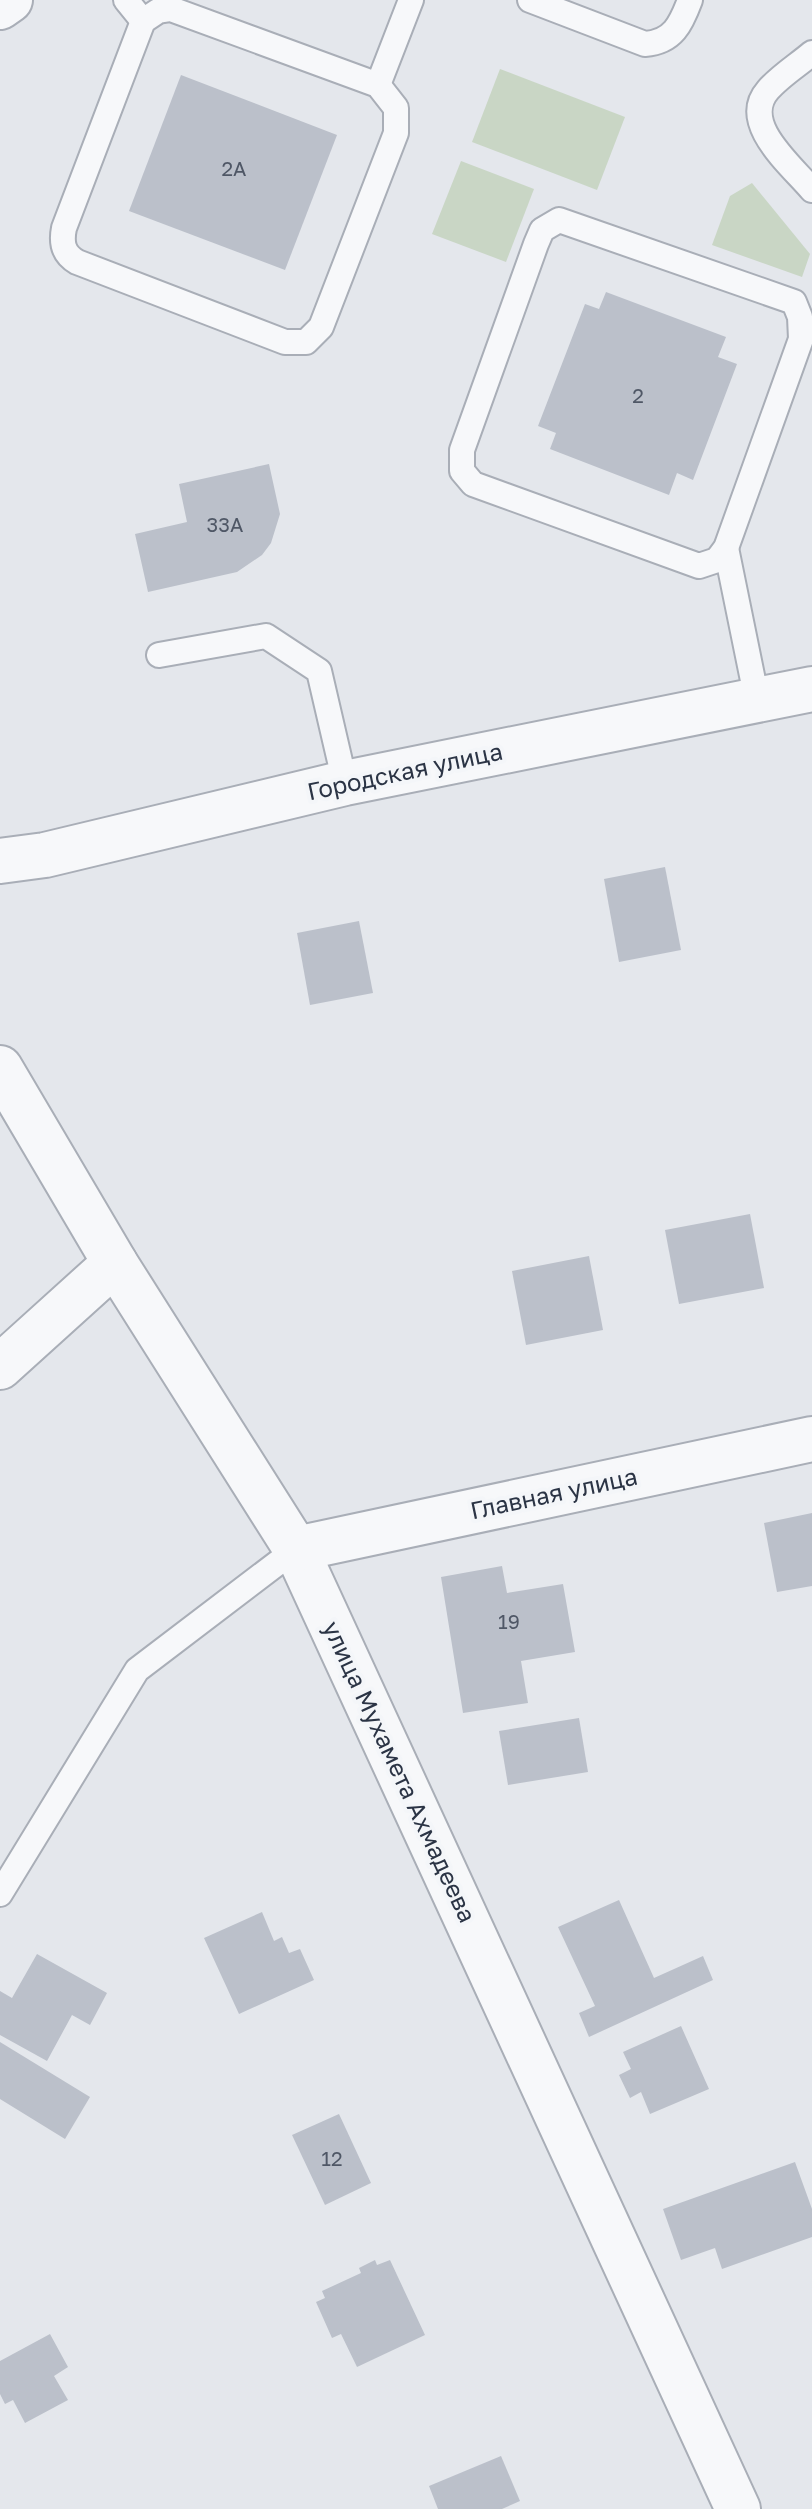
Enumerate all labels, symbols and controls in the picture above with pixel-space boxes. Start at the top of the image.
house number: 2А [222,156,247,180]
house number: 2 [632,383,644,407]
house number: 33А [207,512,243,536]
street label: Городская улица [304,736,505,805]
street label: Главная улица [467,1461,640,1524]
house number: 19 [498,1609,520,1633]
street label: улица Мухамета Ахмадеева [318,1616,483,1927]
house number: 12 [321,2146,343,2170]

